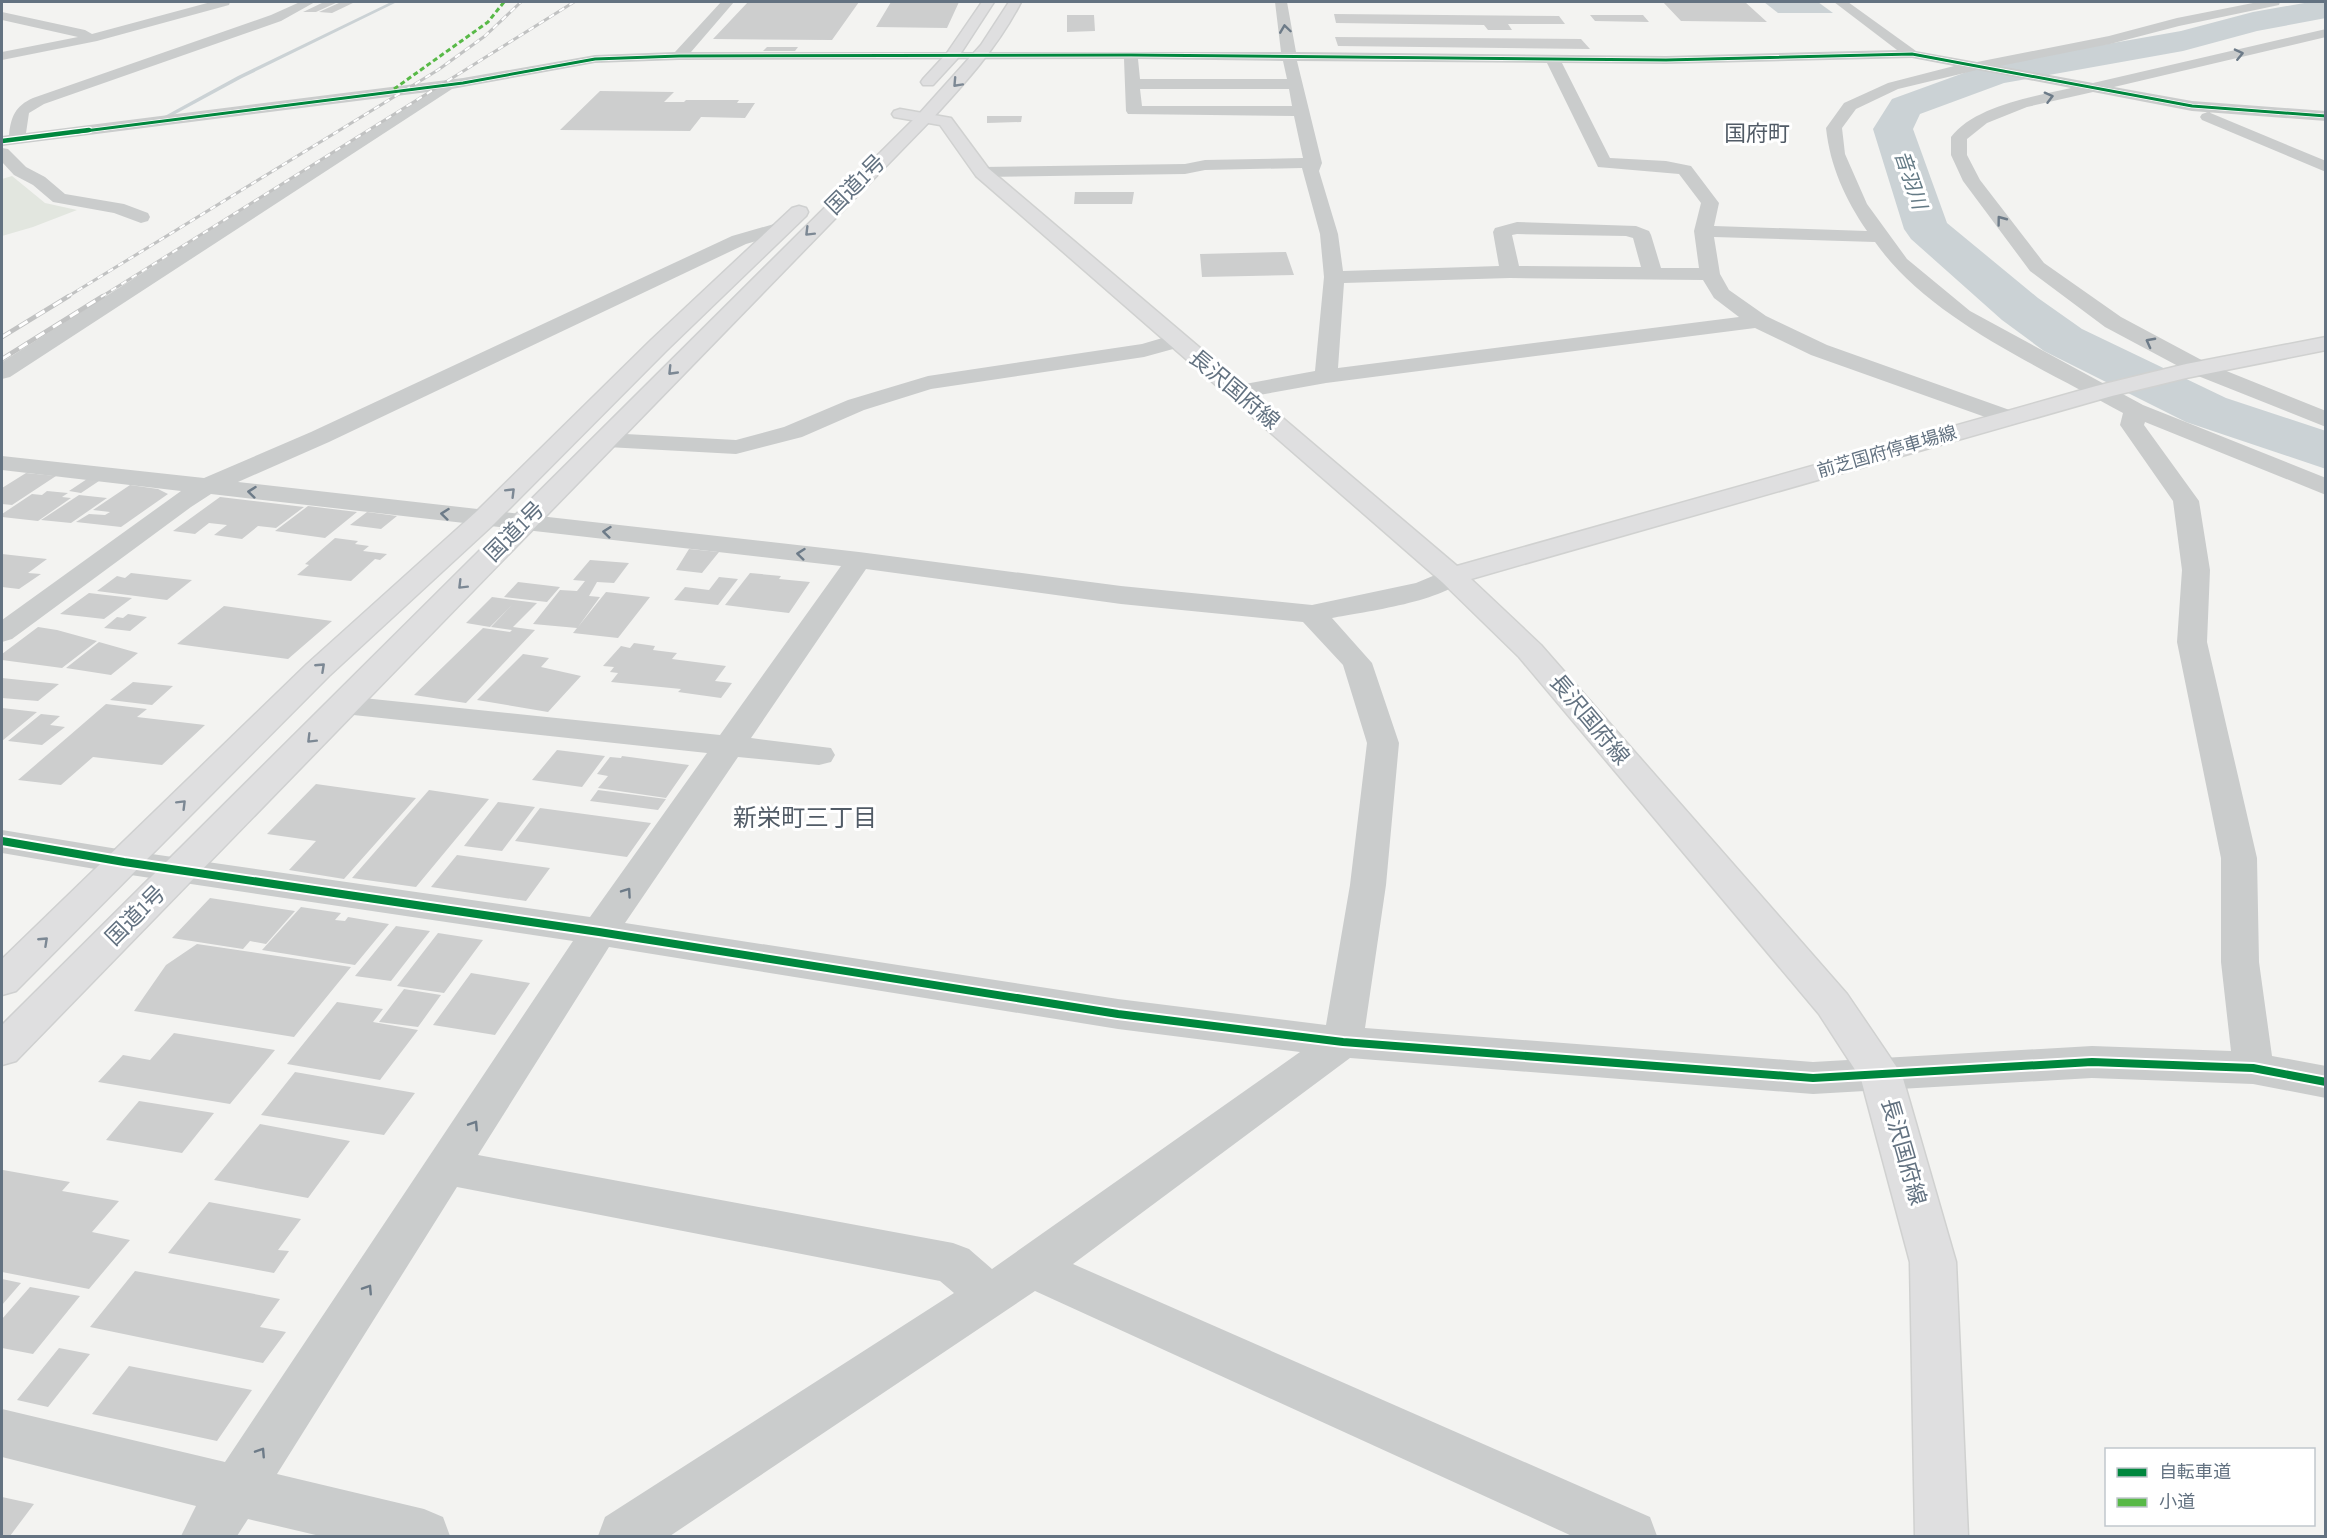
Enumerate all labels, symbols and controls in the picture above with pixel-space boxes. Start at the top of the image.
one-way arrow [1279,24,1291,33]
one-way arrow [2234,48,2244,61]
one-way arrow [953,76,964,86]
one-way arrow [2043,92,2054,104]
district label: 国府町 [1724,121,1790,148]
water label: 音羽川 [1889,148,1932,214]
street label: 国道1号 [820,149,892,221]
one-way arrow [1997,216,2008,227]
one-way arrow [806,225,817,236]
one-way arrow [2145,338,2156,349]
street label: 長沢国府線 [1183,344,1285,436]
one-way arrow [669,364,680,375]
street label: 前芝国府停車場線 [1815,422,1959,482]
one-way arrow [247,486,256,499]
one-way arrow [504,489,515,500]
street label: 国道1号 [479,496,551,568]
one-way arrow [441,508,450,521]
one-way arrow [603,526,612,539]
one-way arrow [797,548,806,560]
one-way arrow [459,578,470,589]
one-way arrow [315,663,325,674]
street label: 長沢国府線 [1543,669,1635,771]
one-way arrow [307,732,318,743]
one-way arrow [175,800,186,811]
district label: 新栄町三丁目 [733,804,877,833]
street label: 国道1号 [100,880,172,952]
one-way arrow [620,888,631,899]
one-way arrow [37,938,48,949]
street label: 長沢国府線 [1875,1095,1931,1209]
one-way arrow [467,1121,478,1132]
one-way arrow [360,1284,371,1295]
one-way arrow [254,1448,266,1458]
legend [2105,1448,2315,1526]
text: 自転車道 [2159,1462,2231,1483]
text: 小道 [2159,1492,2195,1513]

